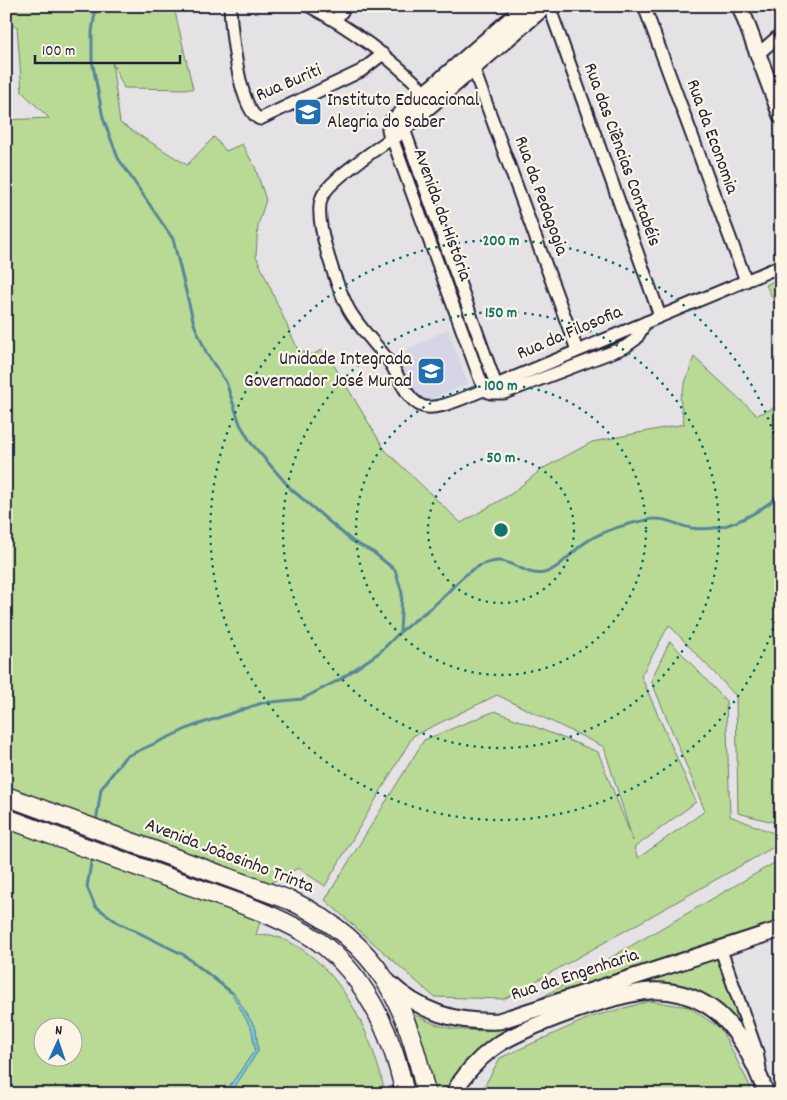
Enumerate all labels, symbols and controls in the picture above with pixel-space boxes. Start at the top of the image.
scale bar [35,32,180,64]
text: 100 m [42,41,75,63]
street label: Rua Buriti [252,58,326,110]
street label: Rua das Ciências Contabéis [575,59,667,251]
street label: Rua da Economia [678,76,745,199]
place label: Instituto Educacional Alegria do Saber [327,88,480,137]
school or university icon: Instituto Educacional Alegria do Saber [293,97,323,127]
street label: Rua da Pedagogia [506,133,574,260]
street label: Avenida da História [404,145,478,286]
text: 200 m [483,231,519,253]
street label: Rua da Filosofia [513,299,628,368]
text: 150 m [485,303,517,325]
place label: Unidade Integrada Governador José Murad [244,347,413,396]
school or university icon: Unidade Integrada Governador José Murad [416,356,446,386]
text: 100 m [484,376,518,398]
text: 50 m [487,448,515,470]
centre of rings [492,521,510,539]
street label: Avenida Joãosinho Trinta [141,812,318,902]
street label: Rua da Engenharia [508,942,643,1009]
north arrow [32,1018,82,1068]
text: N [55,1021,63,1041]

